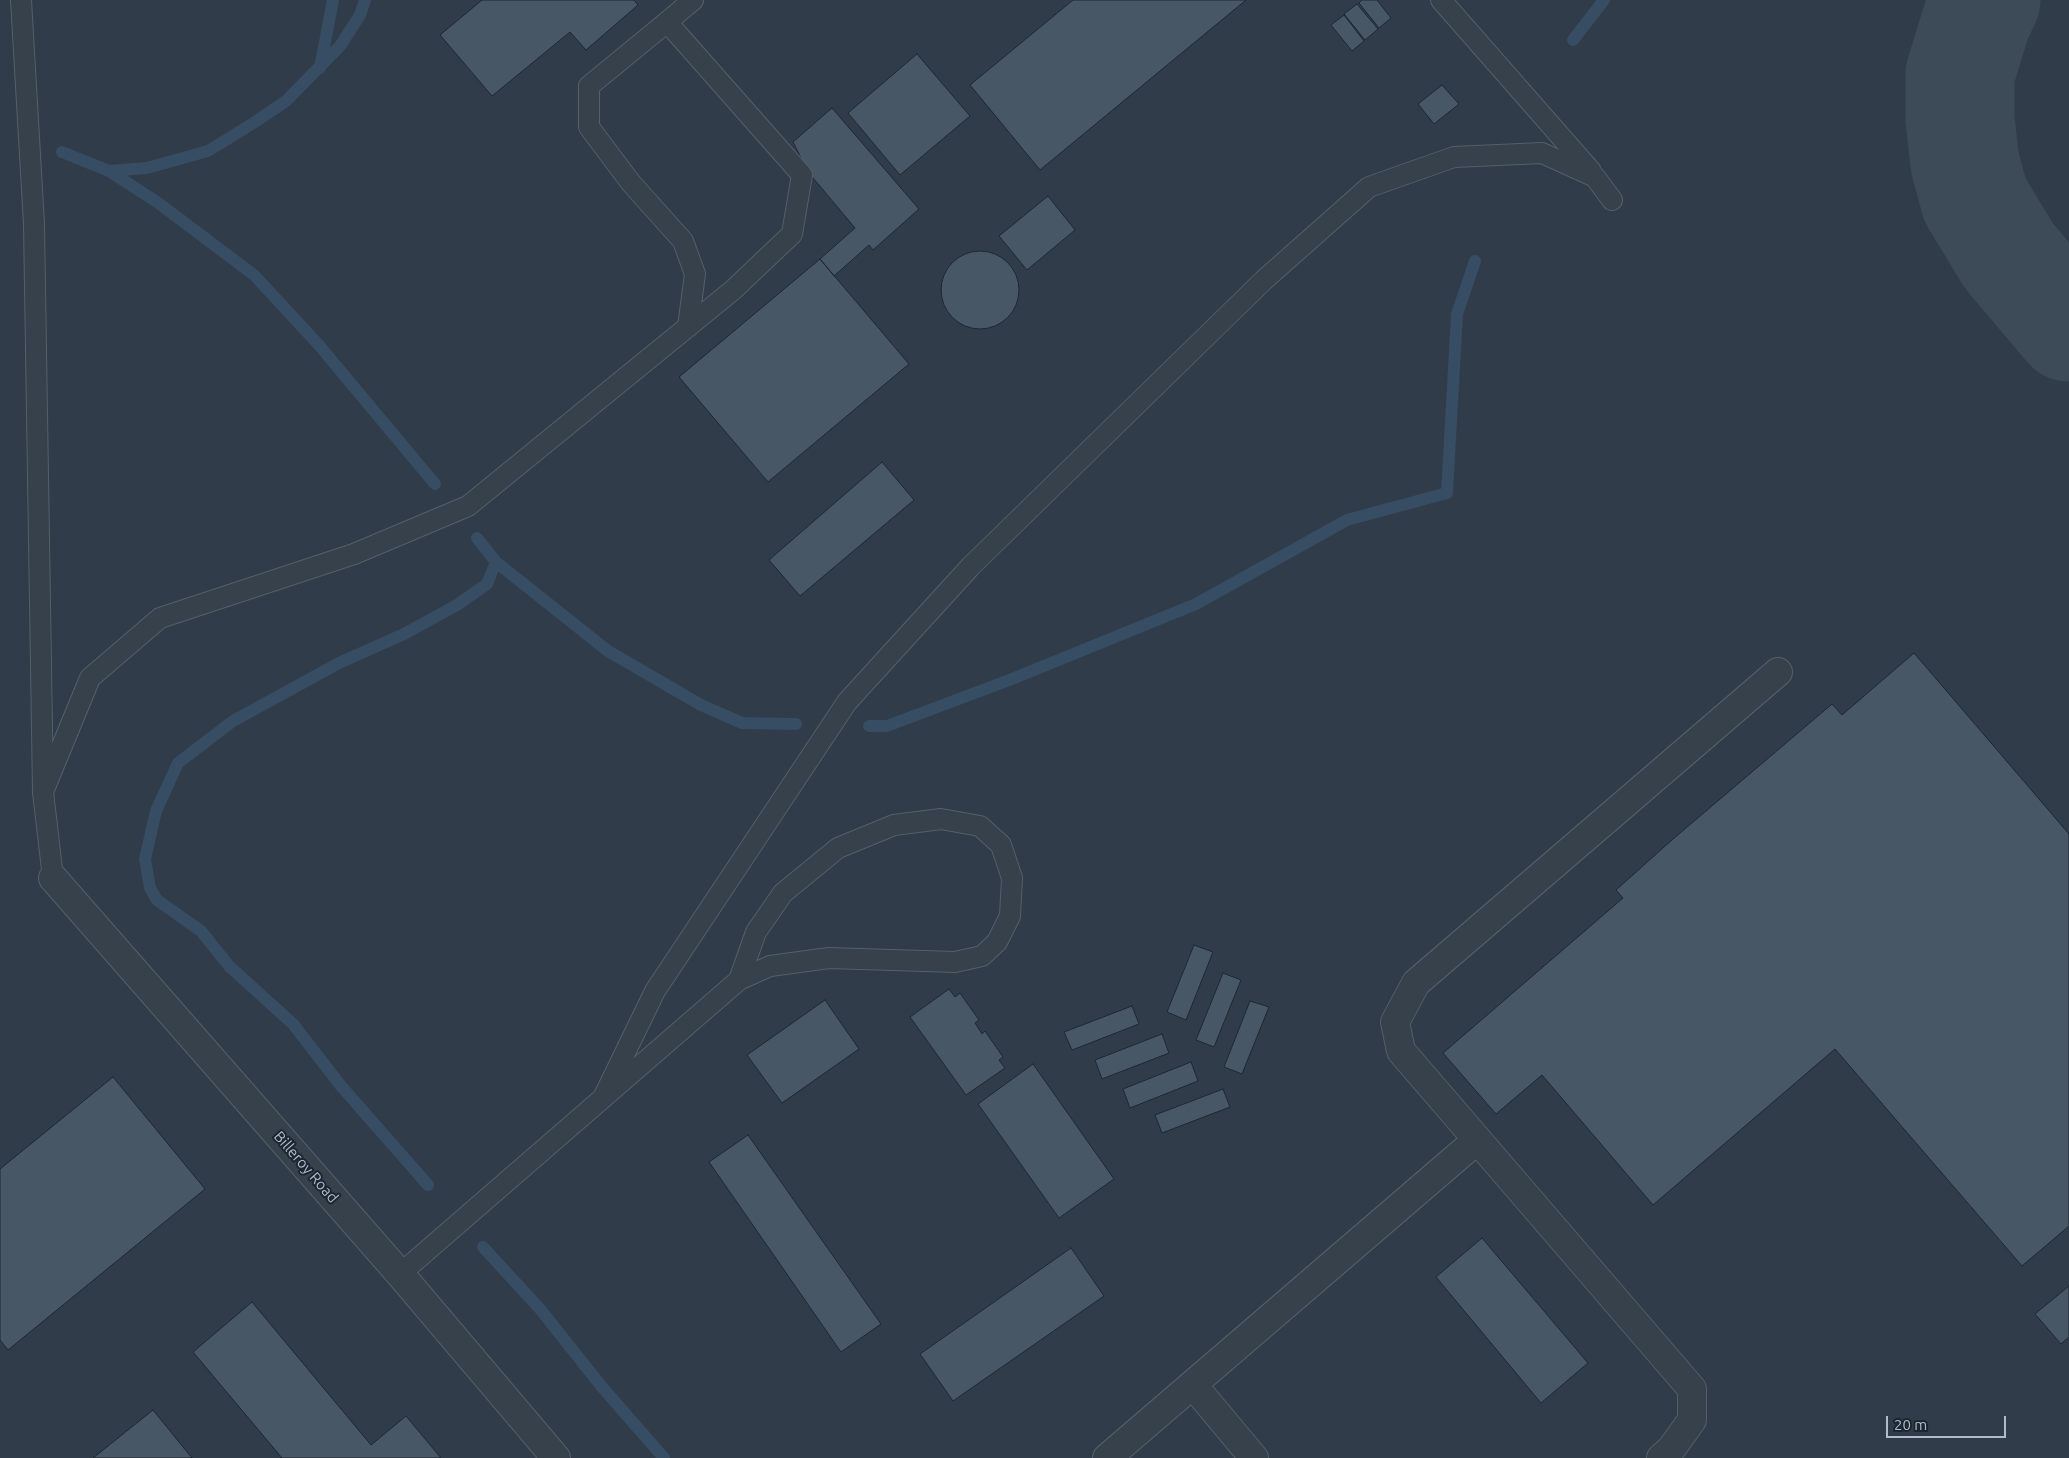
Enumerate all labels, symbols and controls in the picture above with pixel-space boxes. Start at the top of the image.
street label: Billeroy Road [270,1128,342,1206]
scale bar [1889,1406,2009,1438]
text: 20 m [1894,1416,1927,1433]

